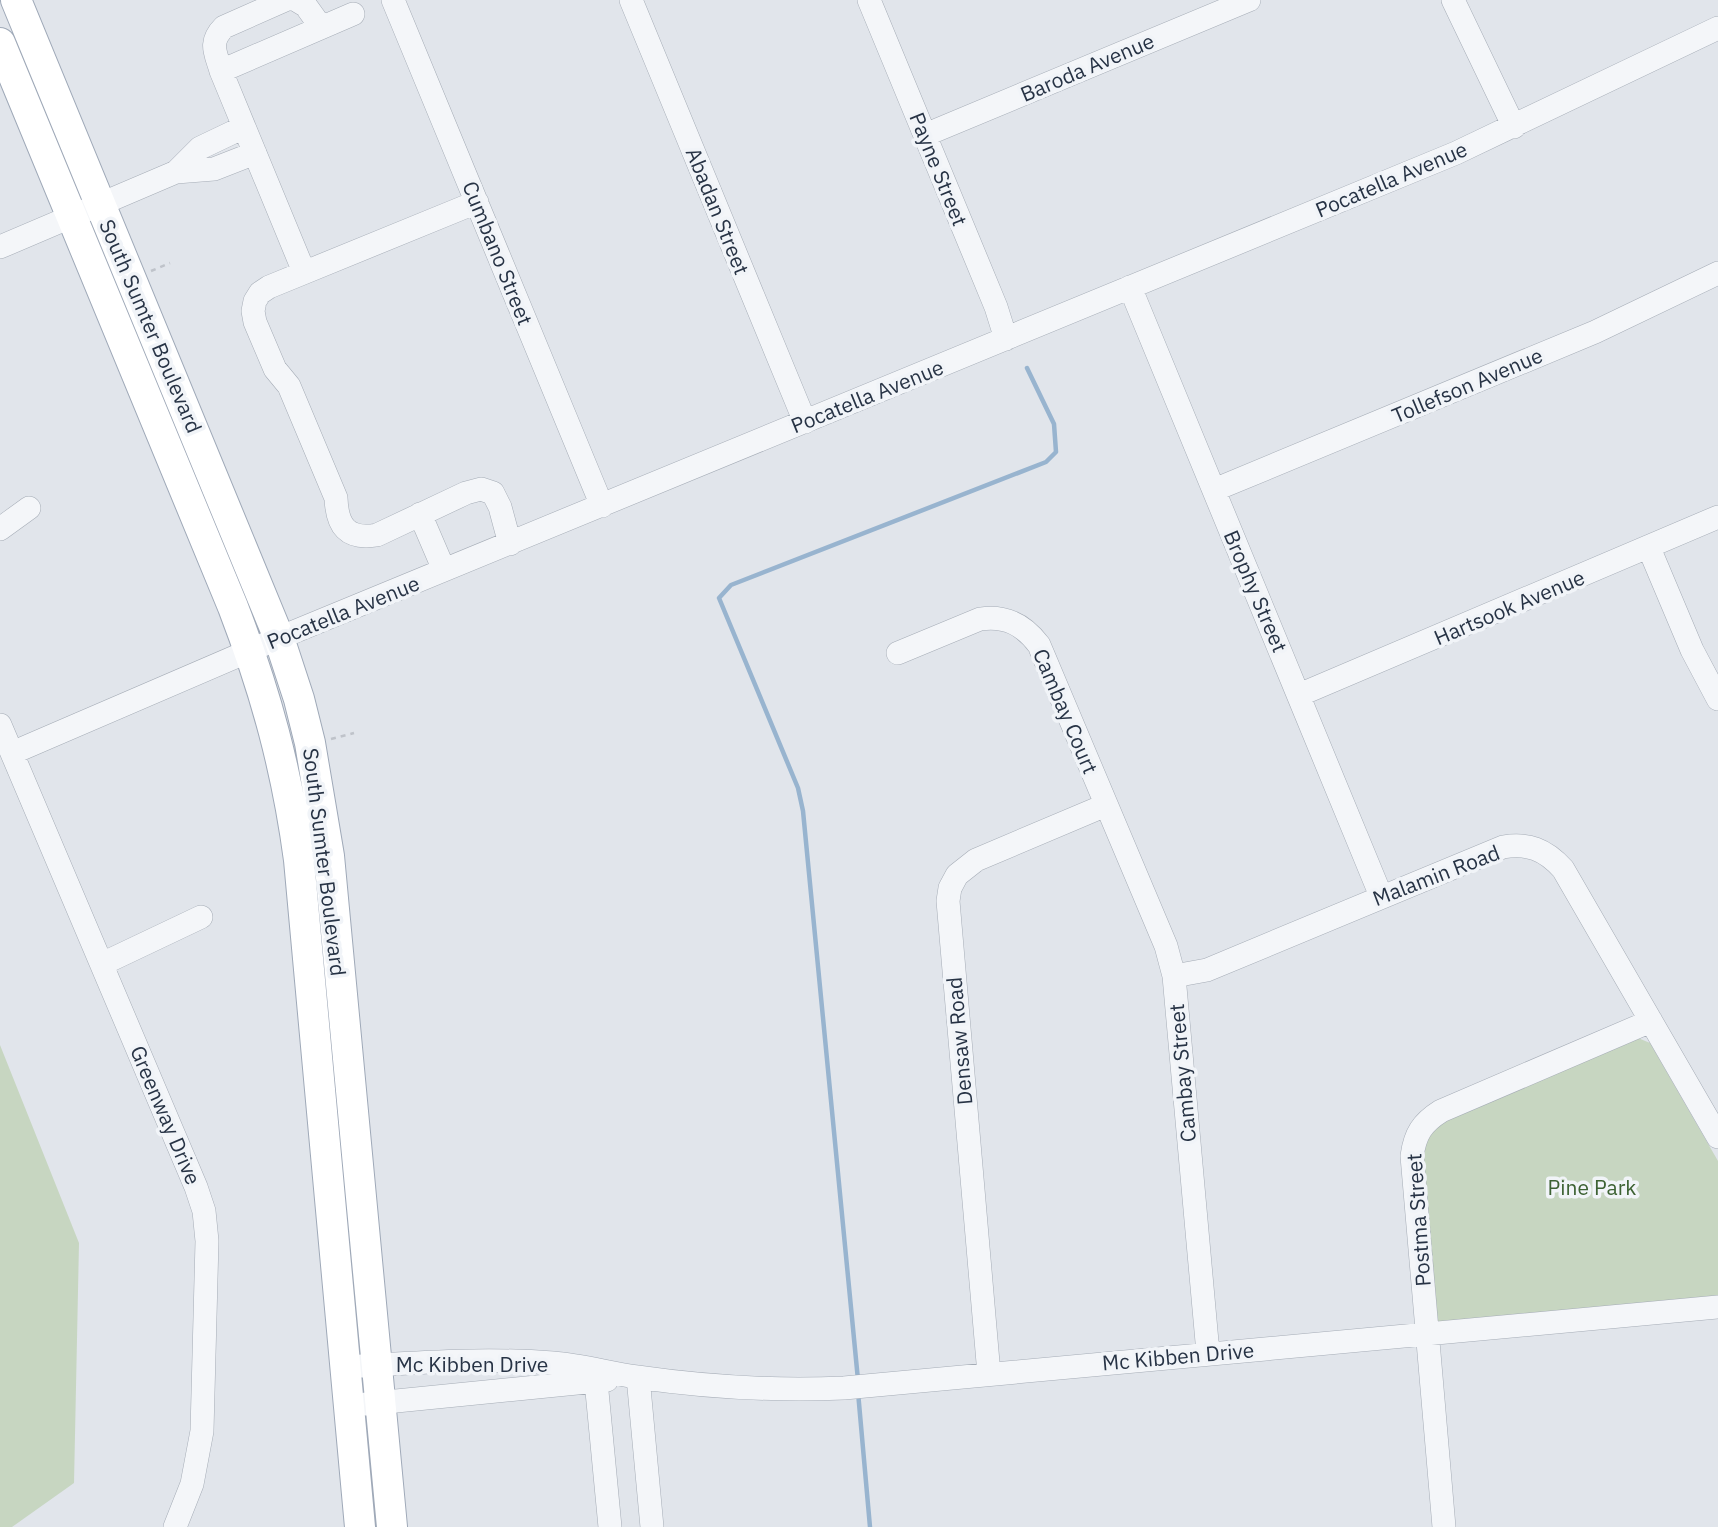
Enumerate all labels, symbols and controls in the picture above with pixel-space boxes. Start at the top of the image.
street label: Baroda Avenue [1016,26,1158,108]
street label: Payne Street [904,108,974,230]
street label: Pocatella Avenue [1311,134,1471,224]
street label: Abadan Street [680,143,756,279]
street label: Cumbano Street [456,177,540,329]
street label: South Sumter Boulevard [93,215,209,437]
street label: Tollefson Avenue [1387,341,1547,429]
street label: Pocatella Avenue [787,353,947,439]
street label: Brophy Street [1218,526,1294,656]
street label: Hartsook Avenue [1429,563,1589,651]
street label: Pocatella Avenue [263,569,423,655]
street label: Cambay Court [1027,644,1105,778]
street label: South Sumter Boulevard [297,746,353,978]
street label: Malamin Road [1368,838,1504,912]
street label: Densaw Road [939,976,979,1106]
street label: Cambay Street [1162,1003,1202,1143]
street label: Greenway Drive [124,1041,208,1189]
street label: Postma Street [1399,1152,1437,1288]
park label: Pine Park [1548,1173,1636,1201]
street label: Mc Kibben Drive [1101,1335,1255,1377]
street label: Mc Kibben Drive [396,1350,548,1378]

